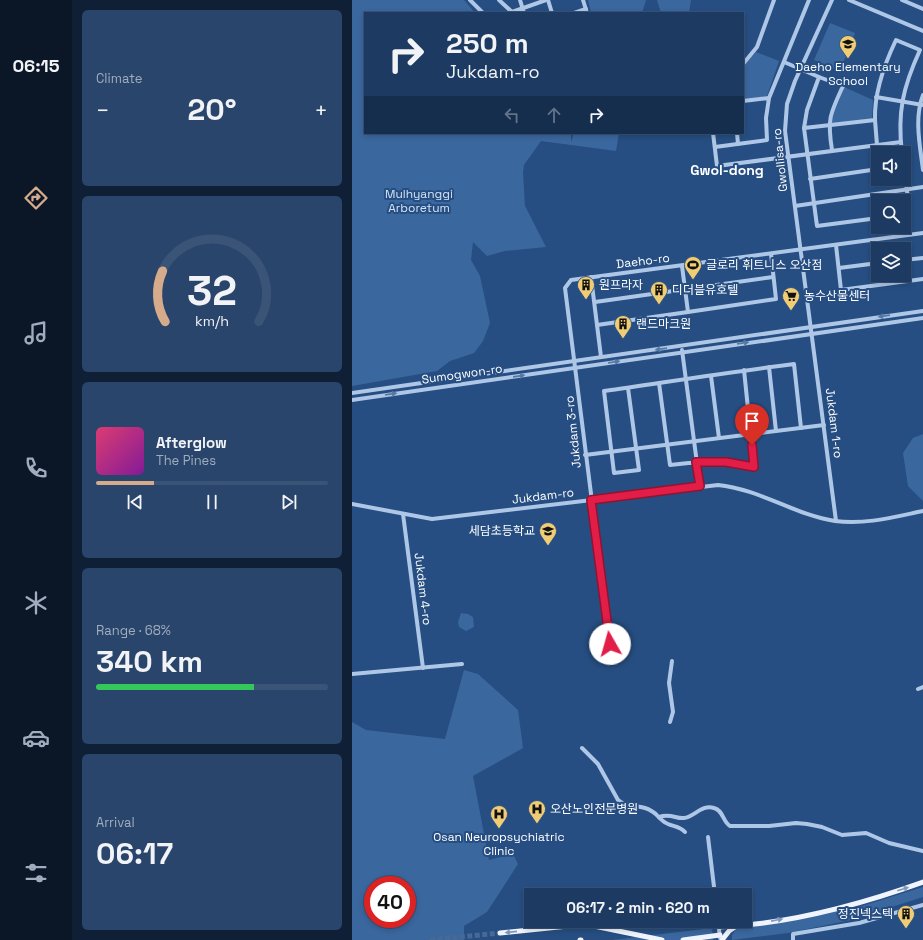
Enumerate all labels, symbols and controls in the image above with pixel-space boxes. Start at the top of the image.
text: 250 m [446,25,529,61]
icon: right [380,28,432,80]
school or university icon: Daeho Elementary School [838,34,858,59]
text: 06:15 [12,54,60,77]
place label: Daeho Elementary School [795,59,901,89]
text: Jukdam-ro [446,60,540,83]
text: Climate [96,70,142,87]
text: 20° [187,90,237,129]
text: − [96,96,110,124]
text: + [314,96,328,124]
icon: left [501,104,523,126]
icon: ahead [543,104,565,126]
icon: right [585,104,607,126]
street label: Gwollisa-ro [769,127,791,193]
map controls [871,146,911,282]
button: sound [871,146,911,186]
district label: Gwol-dong [690,161,764,179]
icon: directions [22,184,50,212]
park label: Mulhyanggi Arboretum [385,186,453,216]
button: search [871,194,911,234]
button: layers [871,242,911,282]
street label: Daeho-ro [615,250,671,272]
sports icon: 글로리 휘트니스 오산점 [683,255,703,280]
place label: 글로리 휘트니스 오산점 [706,257,823,273]
text: 32 [187,264,237,317]
building icon: 원프라자 [576,275,596,300]
place label: 원프라자 [599,277,643,293]
building icon: 디더블유호텔 [649,280,669,305]
place label: 디더블유호텔 [672,282,738,298]
supermarket icon: 농수산물센터 [781,286,801,311]
place label: 농수산물센터 [804,288,870,304]
text: km/h [195,312,229,330]
one-way arrow [878,313,890,319]
building icon: 랜드마크원 [613,314,633,339]
place label: 랜드마크원 [636,316,691,332]
icon: music [22,319,50,347]
one-way arrow [737,340,749,346]
one-way arrow [655,346,668,352]
one-way arrow [608,359,620,365]
street label: Sumogwon-ro [420,360,504,388]
one-way arrow [513,373,525,379]
street label: Jukdam 1-ro [822,387,846,459]
one-way arrow [385,391,397,397]
street label: Jukdam 3-ro [561,395,585,469]
pin [735,404,769,445]
icon: arrive [741,410,763,432]
text: Afterglow [156,433,227,452]
text: The Pines [156,452,216,469]
icon: phone [22,454,50,482]
street label: Jukdam-ro [511,484,575,508]
icon: previous [124,491,146,513]
icon: pause [201,491,223,513]
icon: next [278,491,300,513]
school or university icon: 세담초등학교 [538,521,558,546]
place label: 세담초등학교 [469,523,535,539]
street label: Jukdam 4-ro [411,552,435,626]
icon: climate [22,589,50,617]
text: Range · 68% [96,622,171,639]
position arrow [589,623,631,665]
text: 340 km [96,642,203,681]
icon: car [22,724,50,752]
hospital icon: 오산노인전문병원 [527,799,547,824]
place label: 오산노인전문병원 [550,801,638,817]
hospital icon: Osan Neuropsychiatric Clinic [489,804,509,829]
text: Arrival [96,814,135,831]
place label: Osan Neuropsychiatric Clinic [433,829,565,859]
text: 06:17 [96,834,173,873]
icon: filters [22,859,50,887]
speed limit sign: 40 [364,876,416,928]
one-way arrow [897,886,909,892]
text: 06:17 · 2 min · 620 m [566,898,710,917]
building icon: 정진넥스텍 [896,904,916,929]
place label: 정진넥스텍 [838,906,893,922]
one-way arrow [771,917,783,923]
one-way arrow [505,929,517,935]

